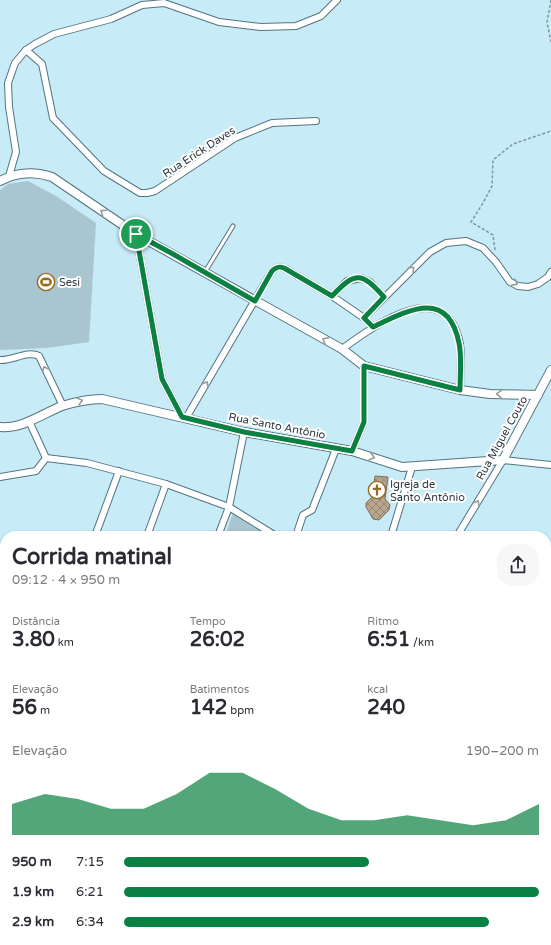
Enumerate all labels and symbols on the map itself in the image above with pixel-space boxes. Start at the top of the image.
street label: Rua Erick Daves [160,124,238,180]
one-way arrow [100,209,107,217]
pin [119,217,153,251]
one-way arrow [407,266,415,274]
sports icon: Sesi [36,272,56,292]
place label: Sesi [59,276,80,289]
one-way arrow [511,278,518,286]
one-way arrow [321,337,329,344]
one-way arrow [42,365,49,373]
one-way arrow [201,381,208,388]
one-way arrow [496,390,502,398]
street label: Rua Miguel Couto [474,393,531,482]
one-way arrow [77,398,84,406]
street label: Rua Santo Antônio [227,410,327,442]
one-way arrow [368,452,375,461]
place label: Igreja de Santo Antônio [390,478,465,504]
church icon: Igreja de Santo Antônio [367,480,387,500]
one-way arrow [472,500,480,507]

